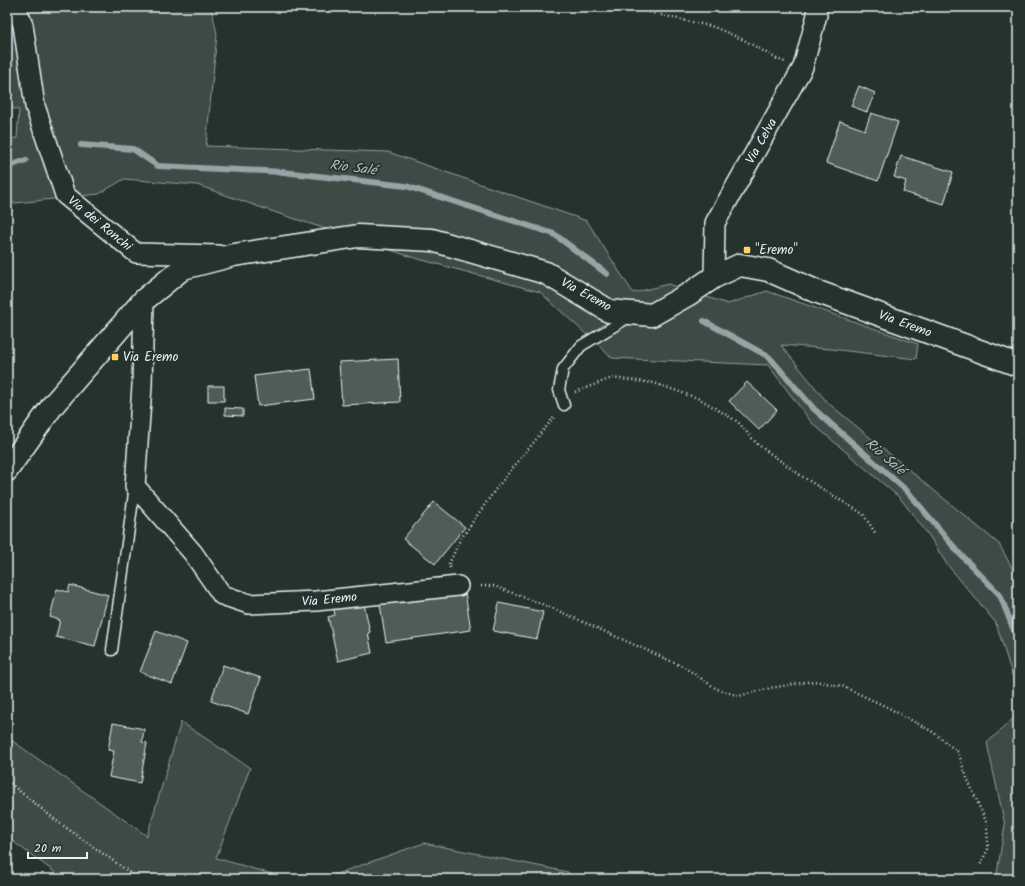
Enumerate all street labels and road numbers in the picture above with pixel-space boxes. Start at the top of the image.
street label: Via Celva [740,114,783,168]
street label: Via dei Ronchi [63,190,137,257]
street label: Via Eremo [557,272,615,318]
street label: Via Eremo [876,304,935,343]
street label: Via Eremo [301,586,358,612]

